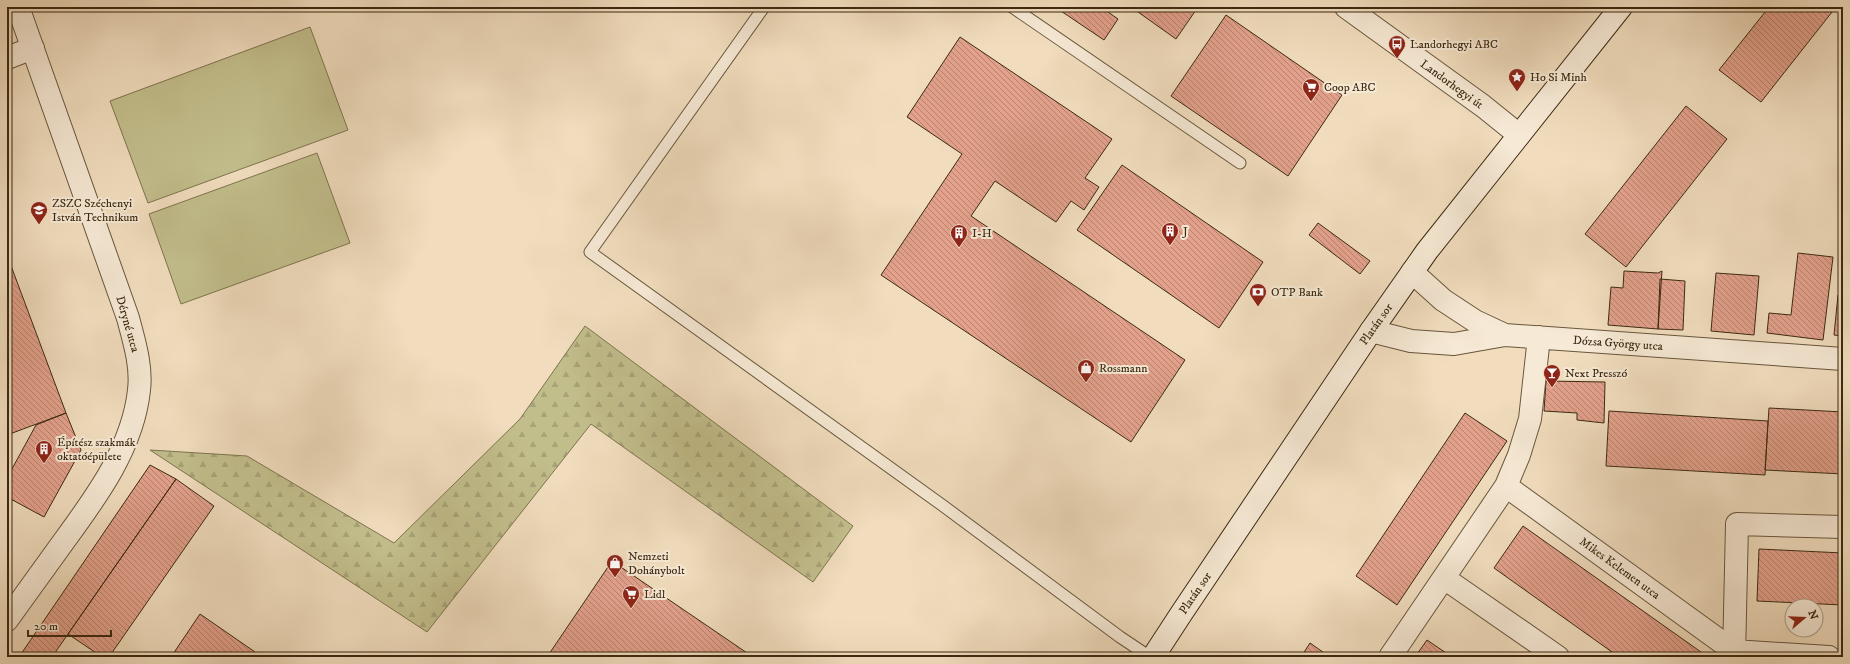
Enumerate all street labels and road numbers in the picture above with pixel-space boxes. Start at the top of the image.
street label: Landorhegyi út [1417,56,1486,112]
street label: Déryné utca [112,294,143,355]
street label: Platán sor [1357,300,1397,348]
street label: Dózsa György utca [1572,333,1664,354]
street label: Mikes Kelemen utca [1576,534,1664,603]
street label: Platán sor [1176,569,1215,617]

